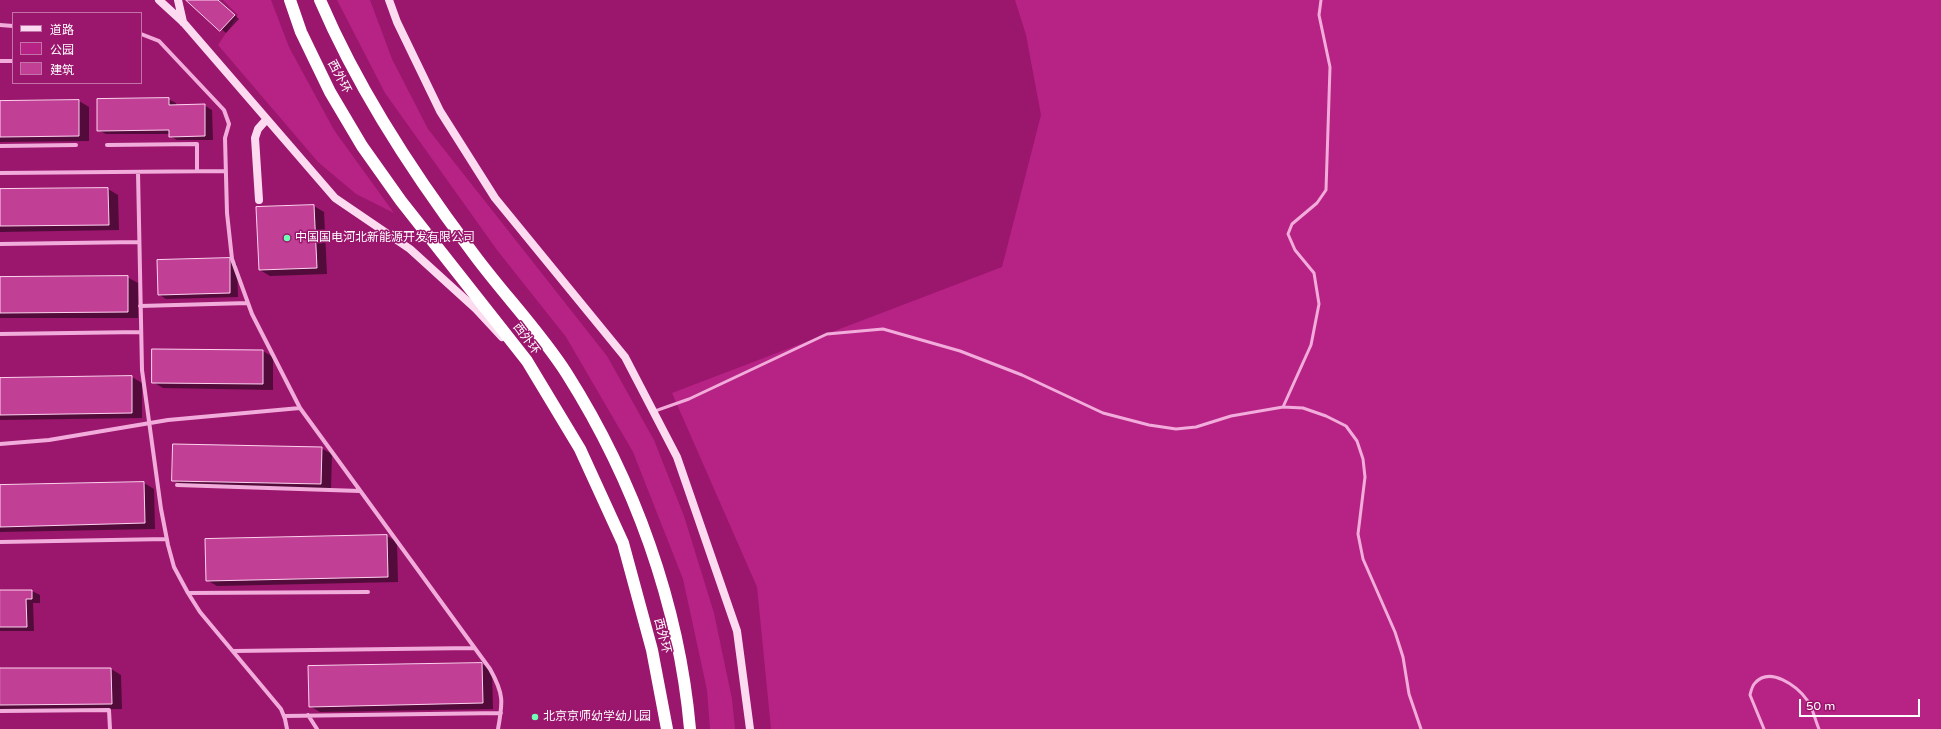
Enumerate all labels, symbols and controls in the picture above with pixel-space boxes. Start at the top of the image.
legend [12,12,142,84]
text: 道路 [50,23,74,37]
text: 公园 [50,43,74,57]
street label: 西外环 [324,58,354,96]
text: 建筑 [50,63,74,77]
place label: 中国国电河北新能源开发有限公司 [295,231,475,245]
marker: 中国国电河北新能源开发有限公司 [282,233,292,243]
street label: 西外环 [509,320,543,358]
street label: 西外环 [651,617,673,655]
scale bar [1801,691,1922,717]
text: 50 m [1806,699,1835,713]
place label: 北京京师幼学幼儿园 [543,710,651,724]
marker: 北京京师幼学幼儿园 [530,712,540,722]

